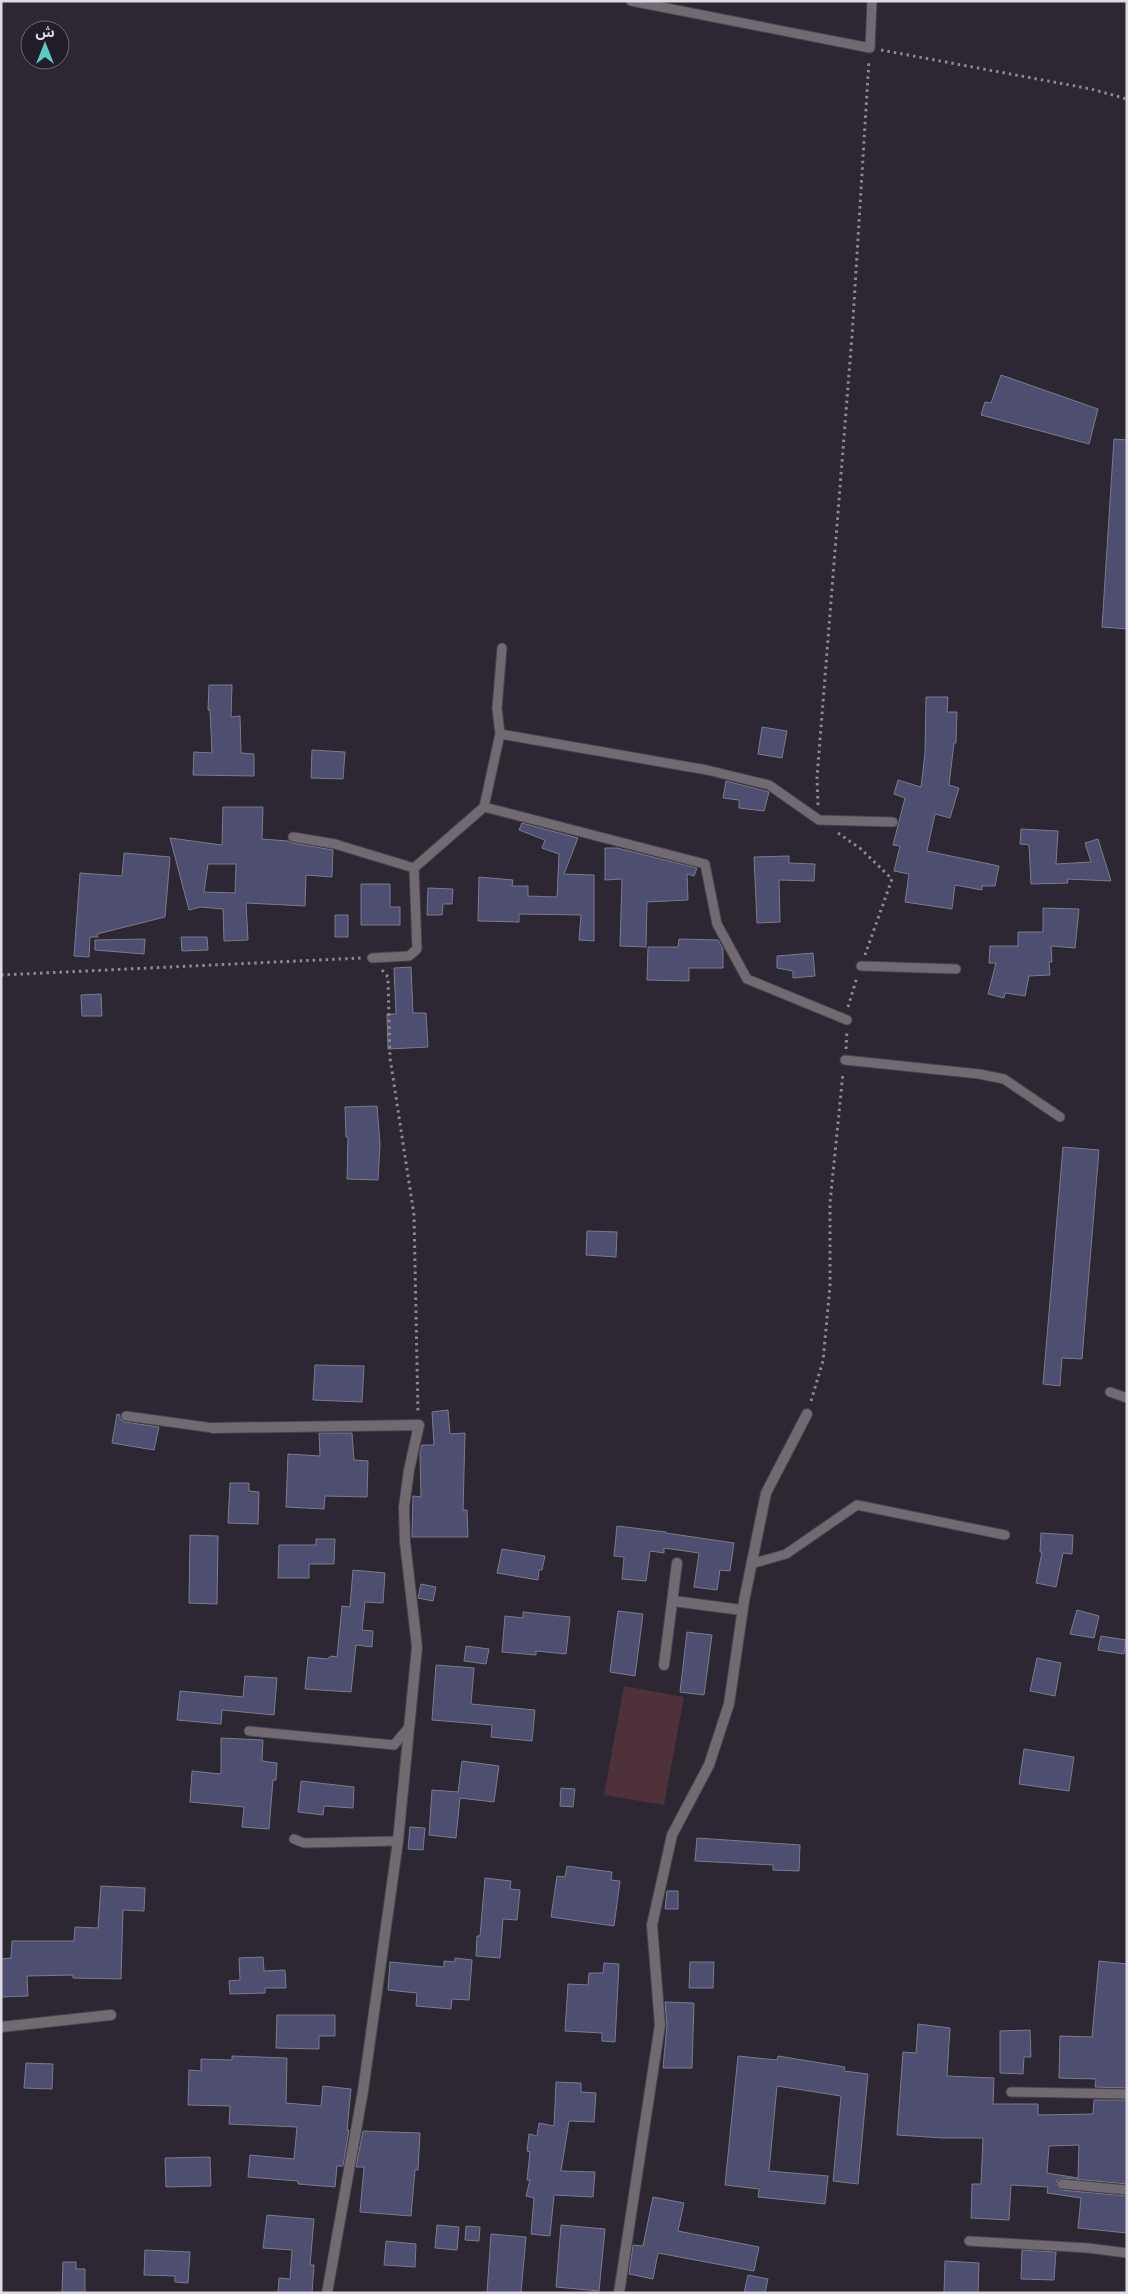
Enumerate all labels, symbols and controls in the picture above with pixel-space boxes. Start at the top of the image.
north arrow [20,20,70,70]
text: ش [35,24,55,41]

